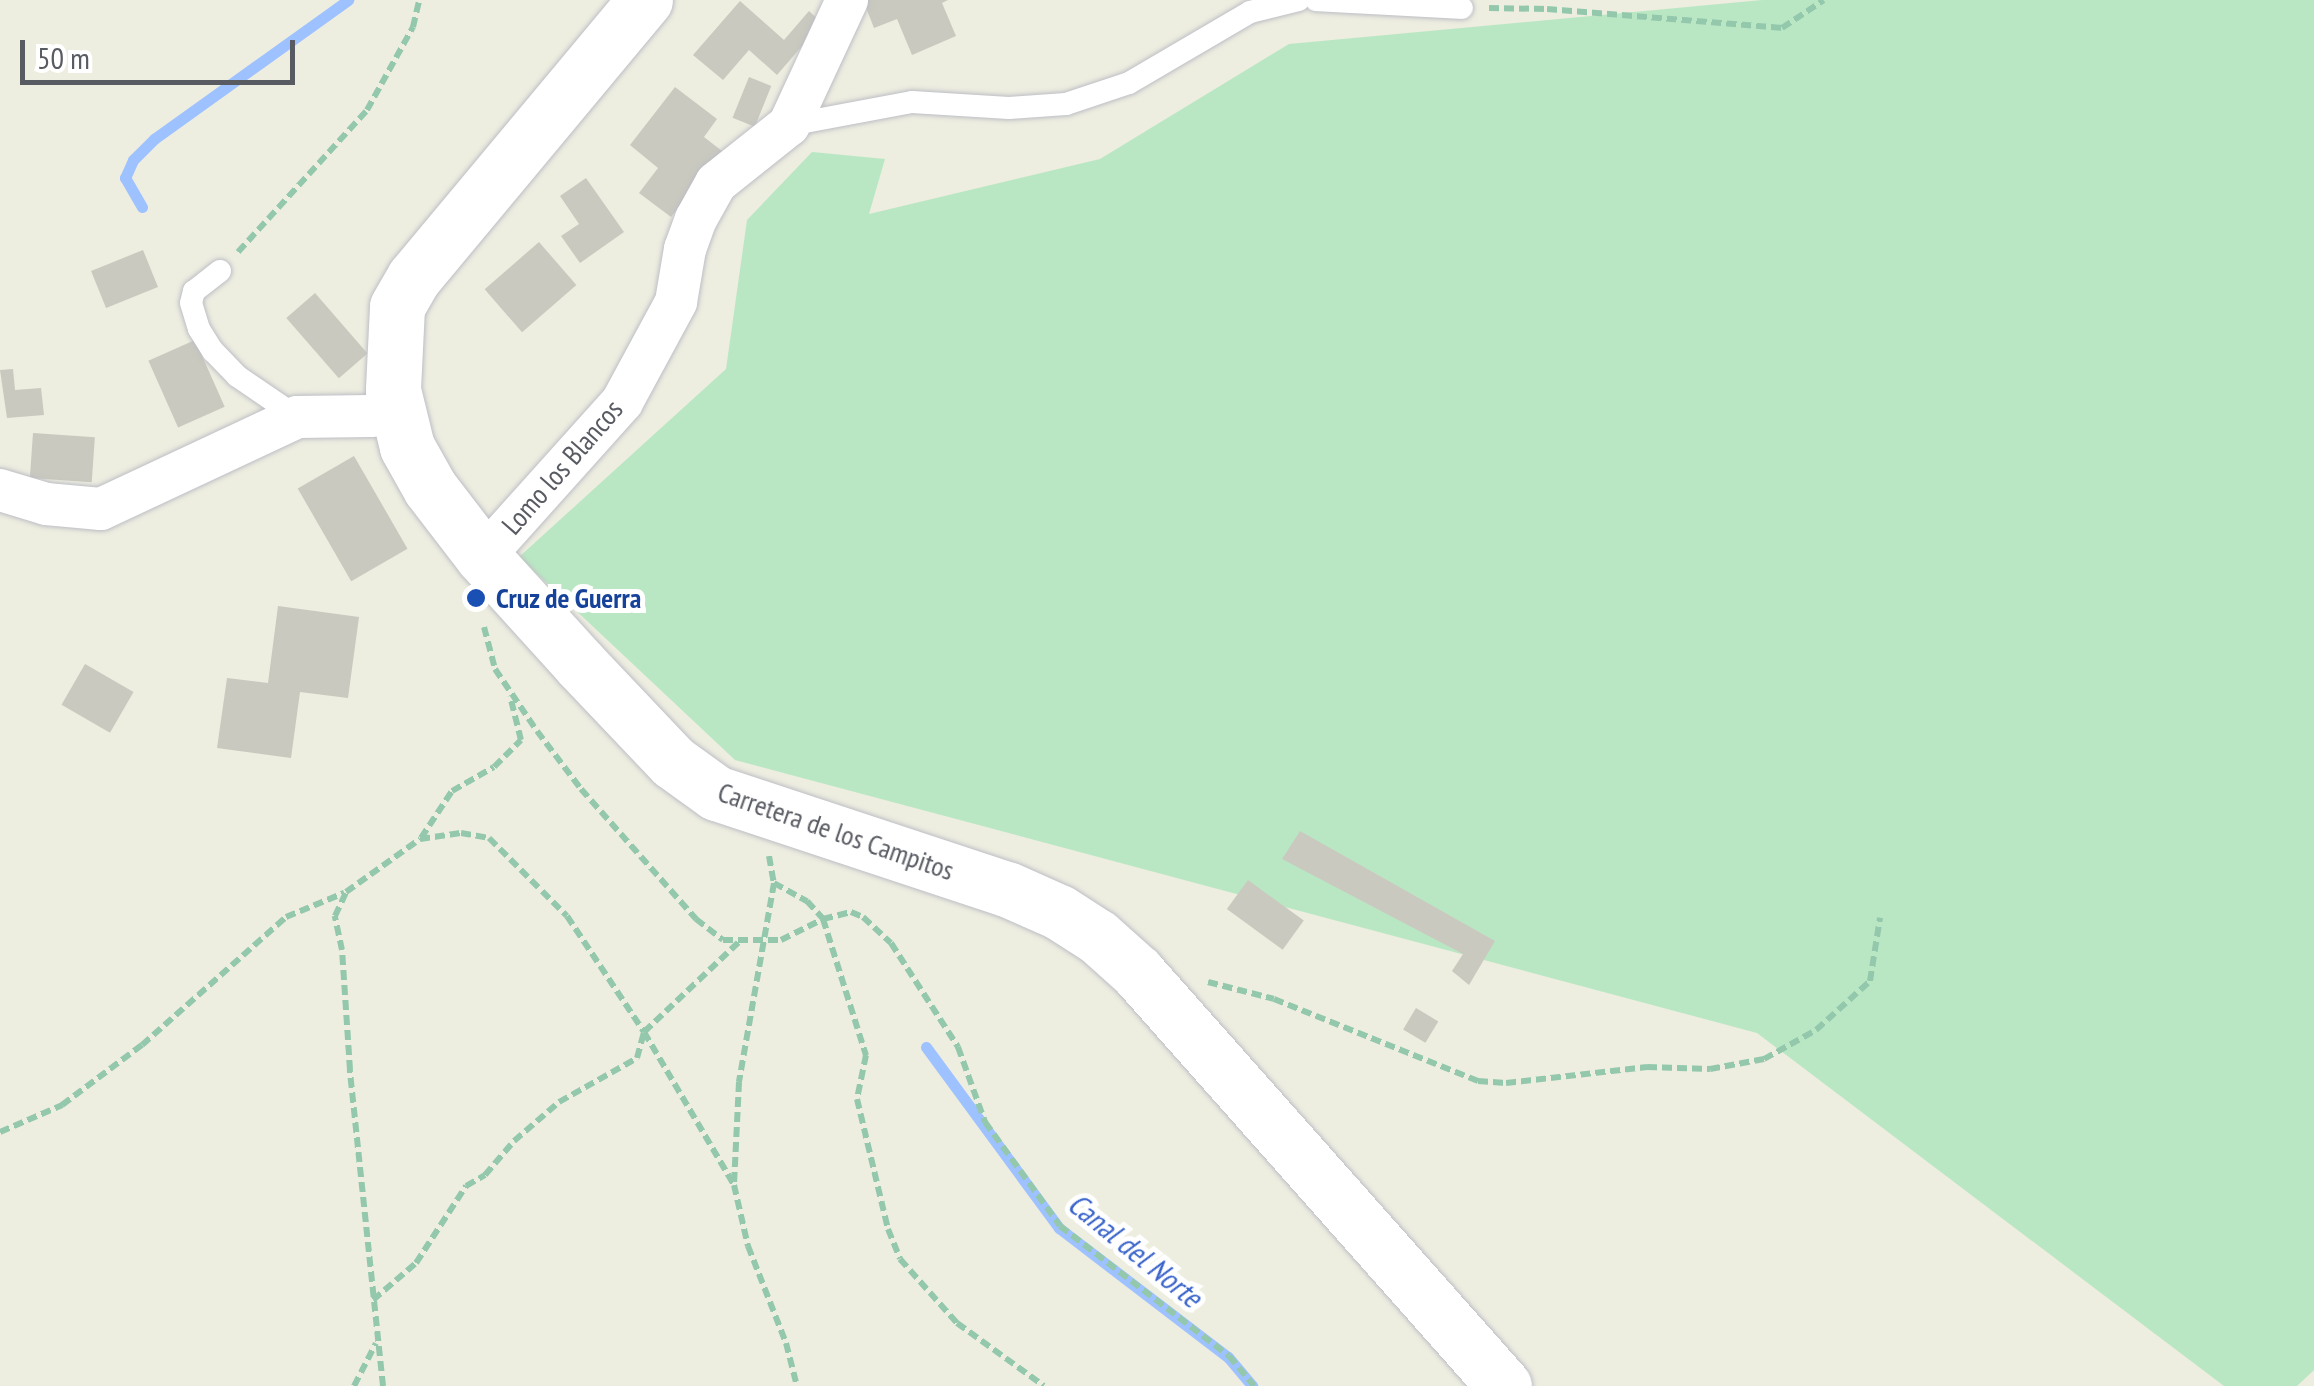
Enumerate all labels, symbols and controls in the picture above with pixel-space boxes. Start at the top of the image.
scale bar [25,20,300,82]
text: 50 m [37,38,90,77]
street label: Lomo los Blancos [495,393,629,541]
place label: Cruz de Guerra [496,581,642,615]
marker: Cruz de Guerra [465,587,487,609]
street label: Carretera de los Campitos [714,775,958,887]
water label: Canal del Norte [1061,1185,1209,1315]

